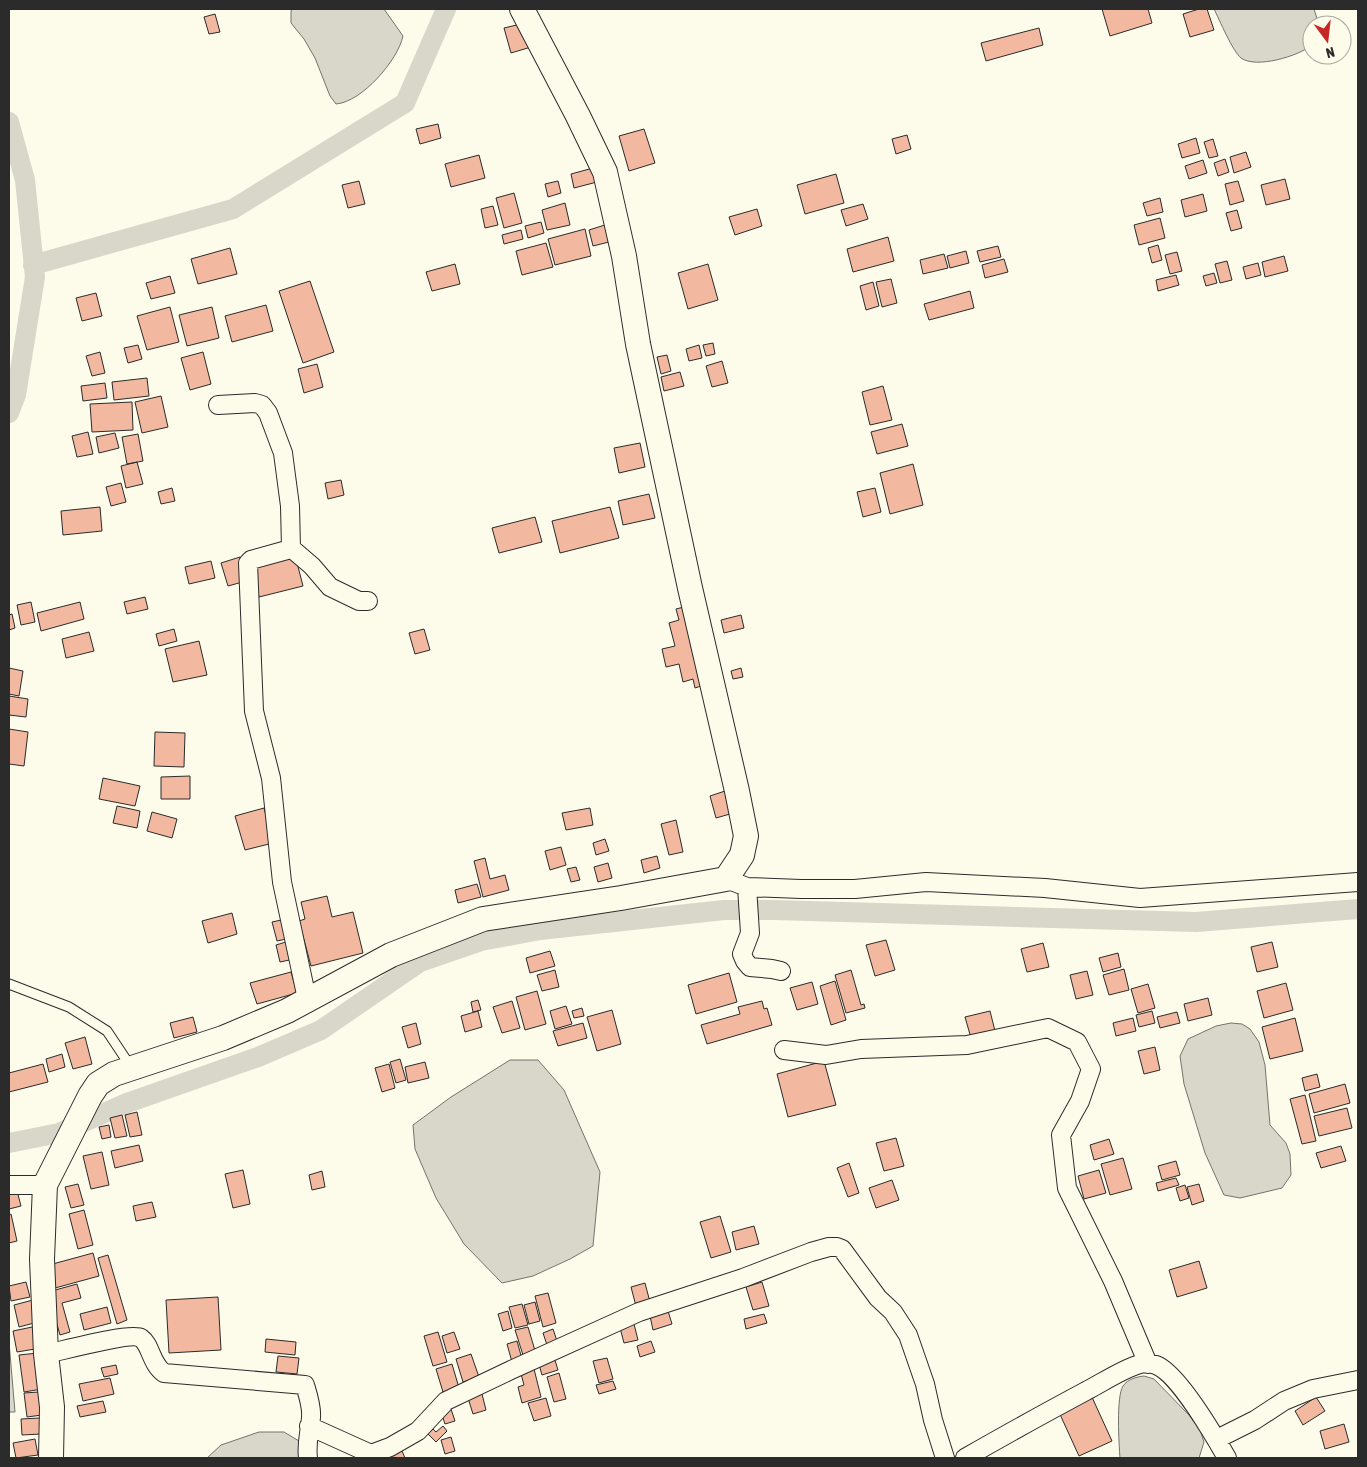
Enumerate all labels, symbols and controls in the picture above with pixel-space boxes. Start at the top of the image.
north arrow [1302,15,1352,65]
text: N [1324,44,1336,61]

